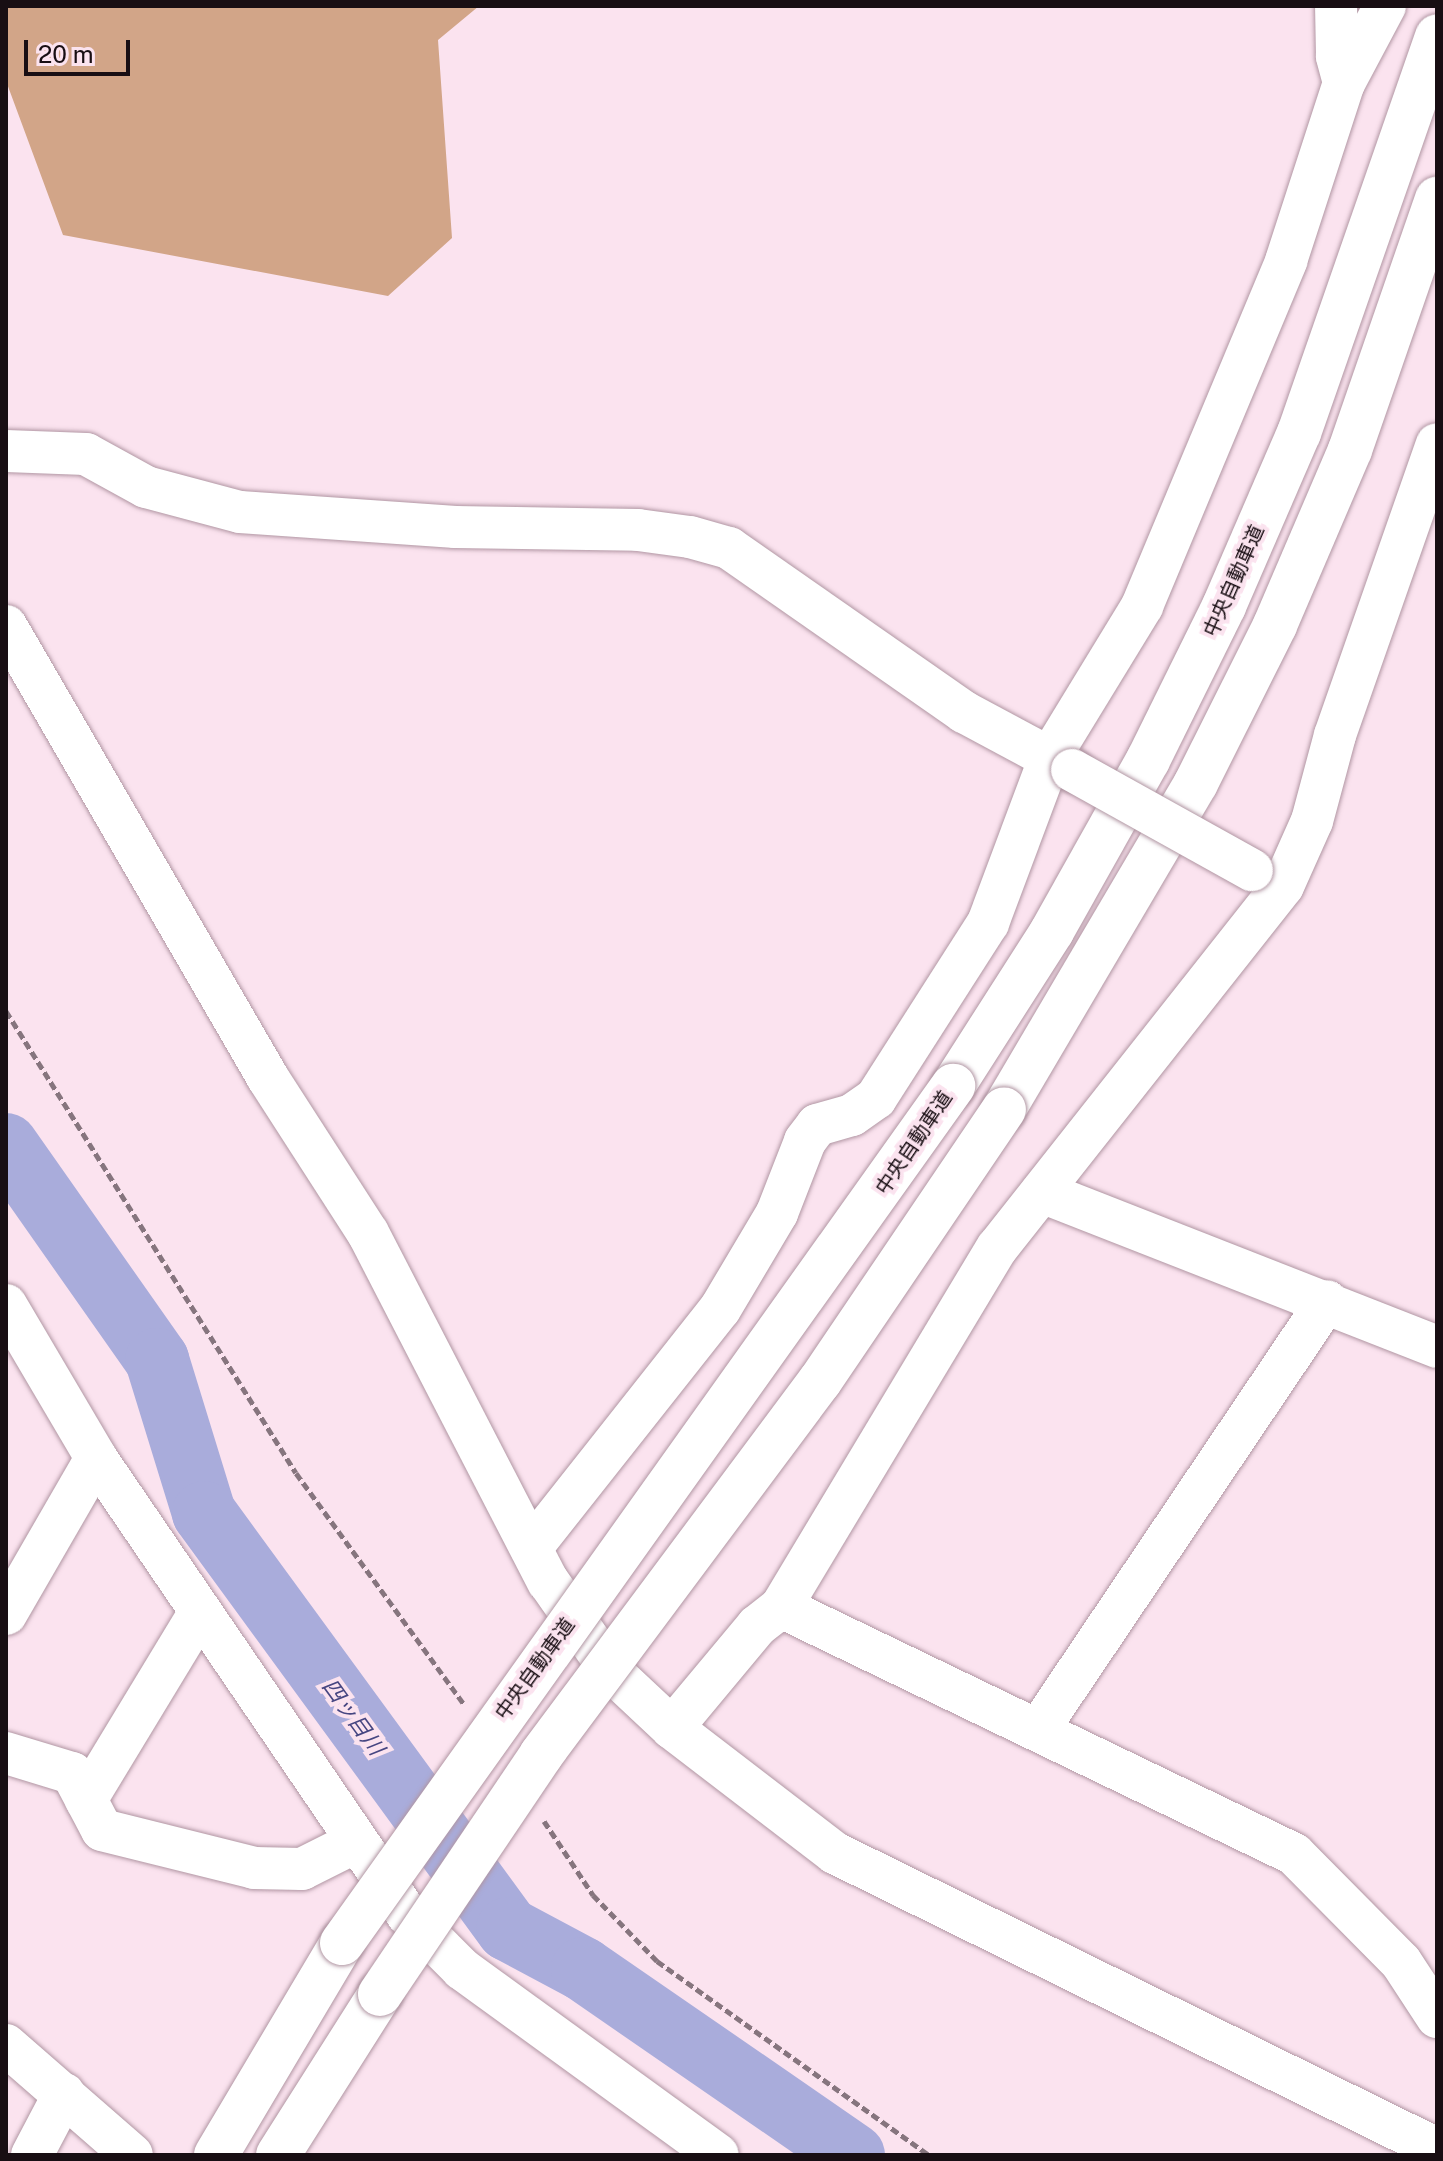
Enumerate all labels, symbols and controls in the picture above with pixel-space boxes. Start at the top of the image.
scale bar [28,24,134,74]
text: 20 m [38,40,94,68]
street label: 中央自動車道 [1199,521,1269,641]
street label: 中央自動車道 [871,1087,957,1199]
street label: 中央自動車道 [490,1613,580,1725]
water label: 四ッ目川 [316,1674,390,1760]

